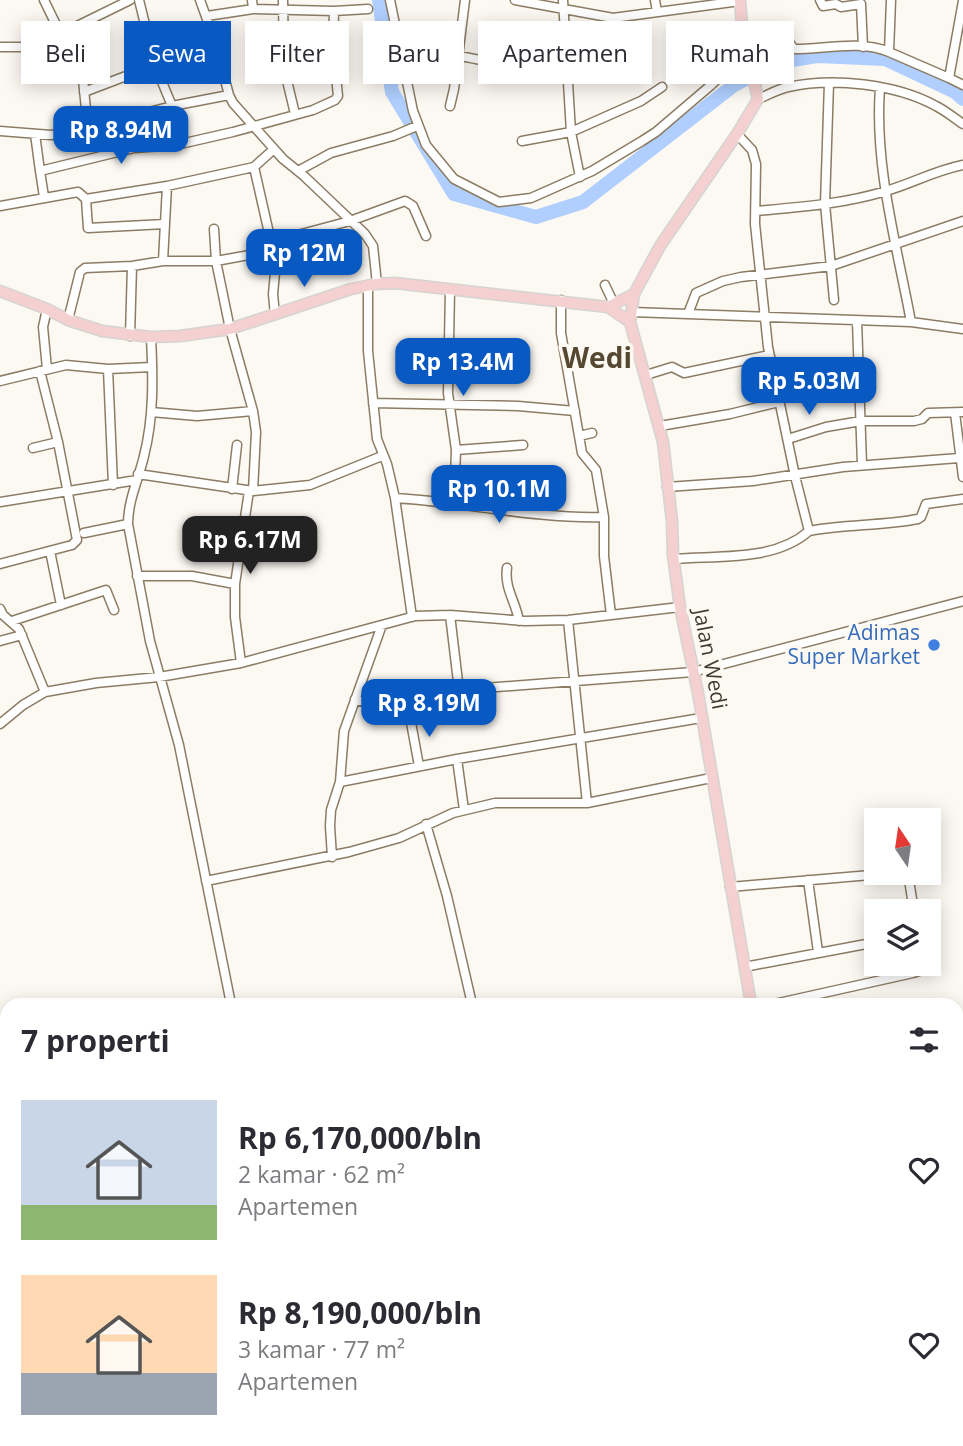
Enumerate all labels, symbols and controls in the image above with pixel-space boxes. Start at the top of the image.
chip: Beli [21,21,110,84]
chip: Sewa [124,21,231,84]
chip: Filter [245,21,349,84]
chip: Baru [363,21,464,84]
chip: Apartemen [478,21,652,84]
chip: Rumah [666,21,794,84]
pin: Rp 8.94M [49,106,193,166]
text: Rp 8.94M [69,113,173,145]
pin: Rp 12M [247,230,361,289]
text: Rp 12M [262,236,346,268]
pin: Rp 13.4M [391,338,535,398]
district label: Wedi [562,338,632,376]
text: Rp 13.4M [411,345,515,377]
pin: Rp 5.03M [737,358,881,417]
text: Rp 5.03M [757,364,861,396]
pin: Rp 10.1M [427,466,571,525]
text: Rp 10.1M [447,472,551,504]
pin: Rp 6.17M [178,516,322,576]
text: Rp 6.17M [198,523,302,555]
street label: Jalan Wedi [687,604,734,712]
place label: Adimas Super Market [787,618,920,670]
marker: Adimas Super Market [926,637,942,653]
pin: Rp 8.19M [357,680,501,739]
text: Rp 8.19M [377,686,481,718]
north arrow [864,808,942,886]
map controls [864,808,941,976]
button: layers [864,899,941,976]
text: 7 properti [21,1020,170,1061]
icon: filters [905,1021,943,1059]
text: Rp 6,170,000/bln [238,1117,482,1158]
icon: home [77,1128,161,1212]
icon: heart [905,1151,943,1189]
text: 2 kamar · 62 m² [238,1158,405,1190]
text: Apartemen [238,1190,358,1222]
text: Rp 8,190,000/bln [238,1292,482,1333]
icon: home [77,1303,161,1387]
icon: heart [905,1326,943,1364]
text: 3 kamar · 77 m² [238,1333,405,1365]
text: Apartemen [238,1365,358,1397]

